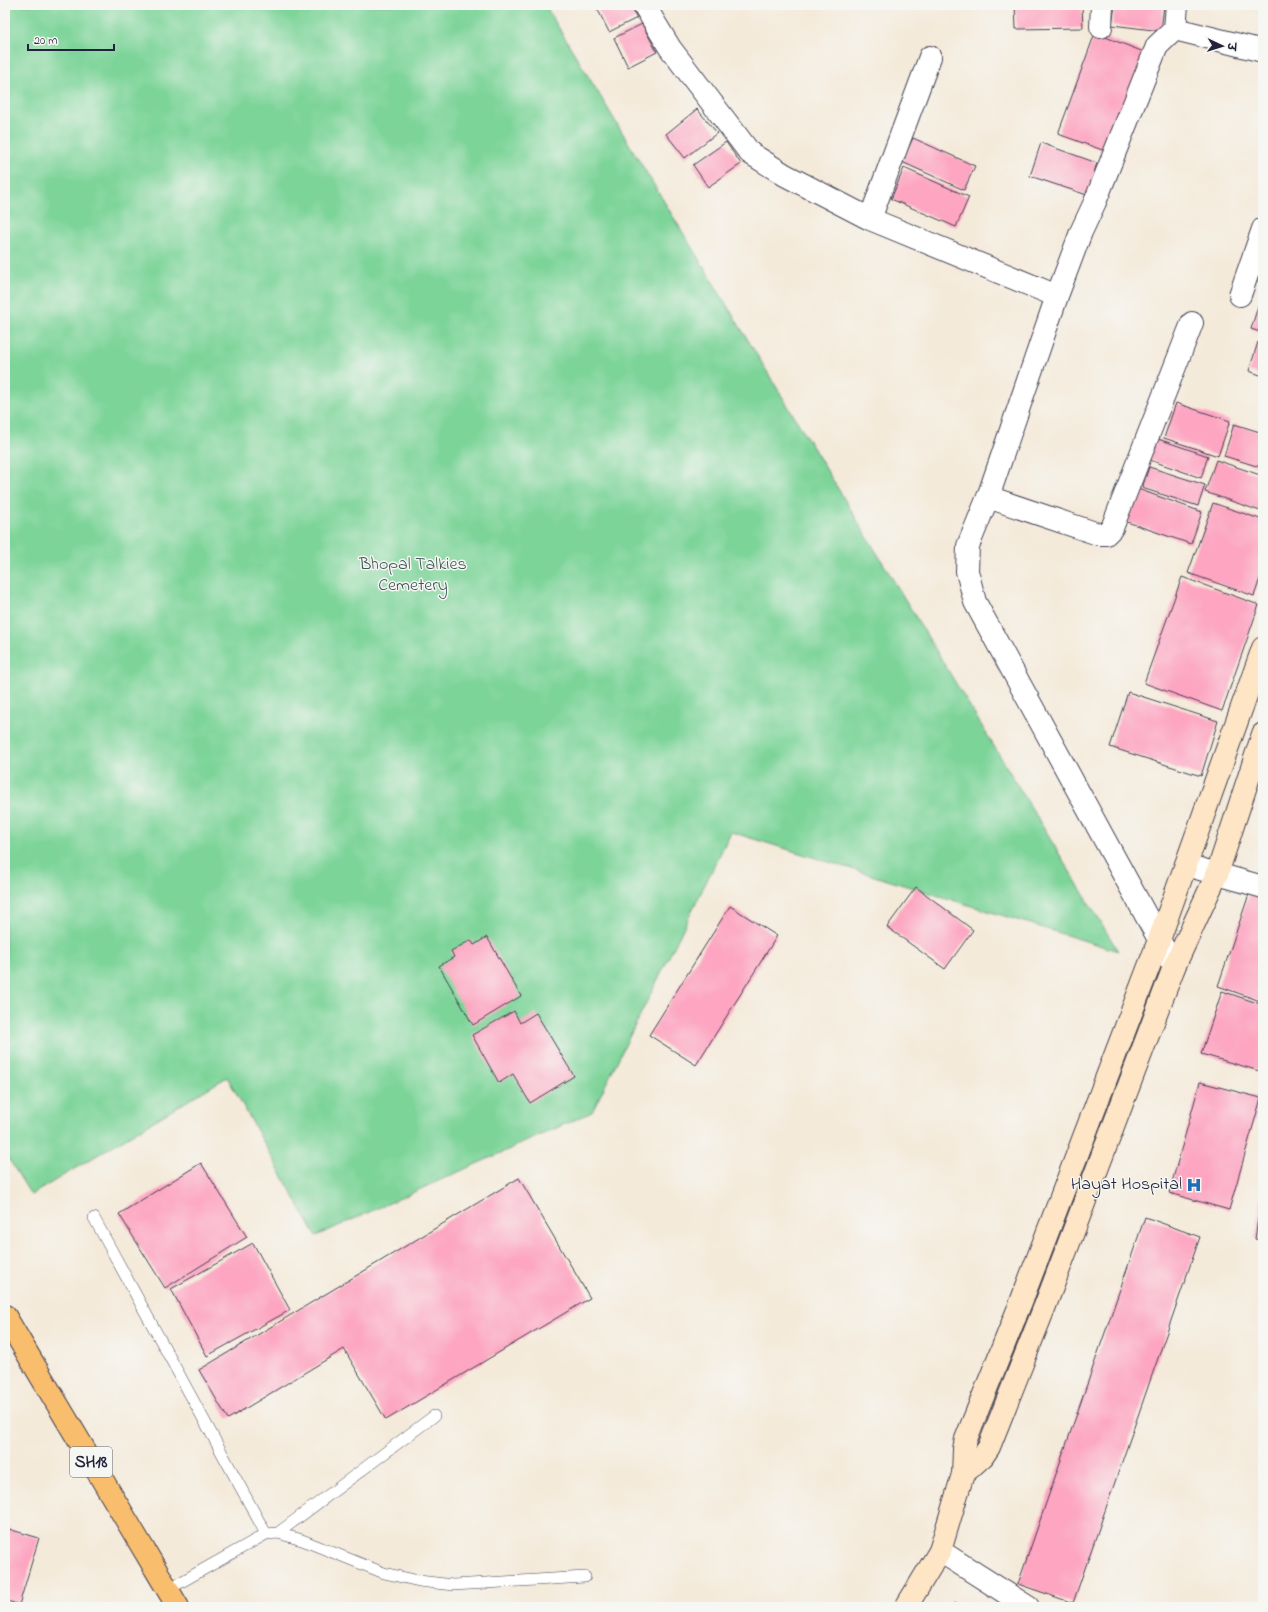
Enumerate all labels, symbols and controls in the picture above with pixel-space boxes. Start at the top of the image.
scale bar [28,26,114,52]
north arrow [1202,26,1242,66]
text: 20 m [34,32,57,50]
text: उ [1223,41,1239,53]
park label: Bhopal Talkies Cemetery [358,552,467,599]
place label: Hayat Hospital [1071,1172,1182,1198]
hospital icon: Hayat Hospital [1185,1176,1203,1194]
road number: SH18 [70,1447,112,1477]

